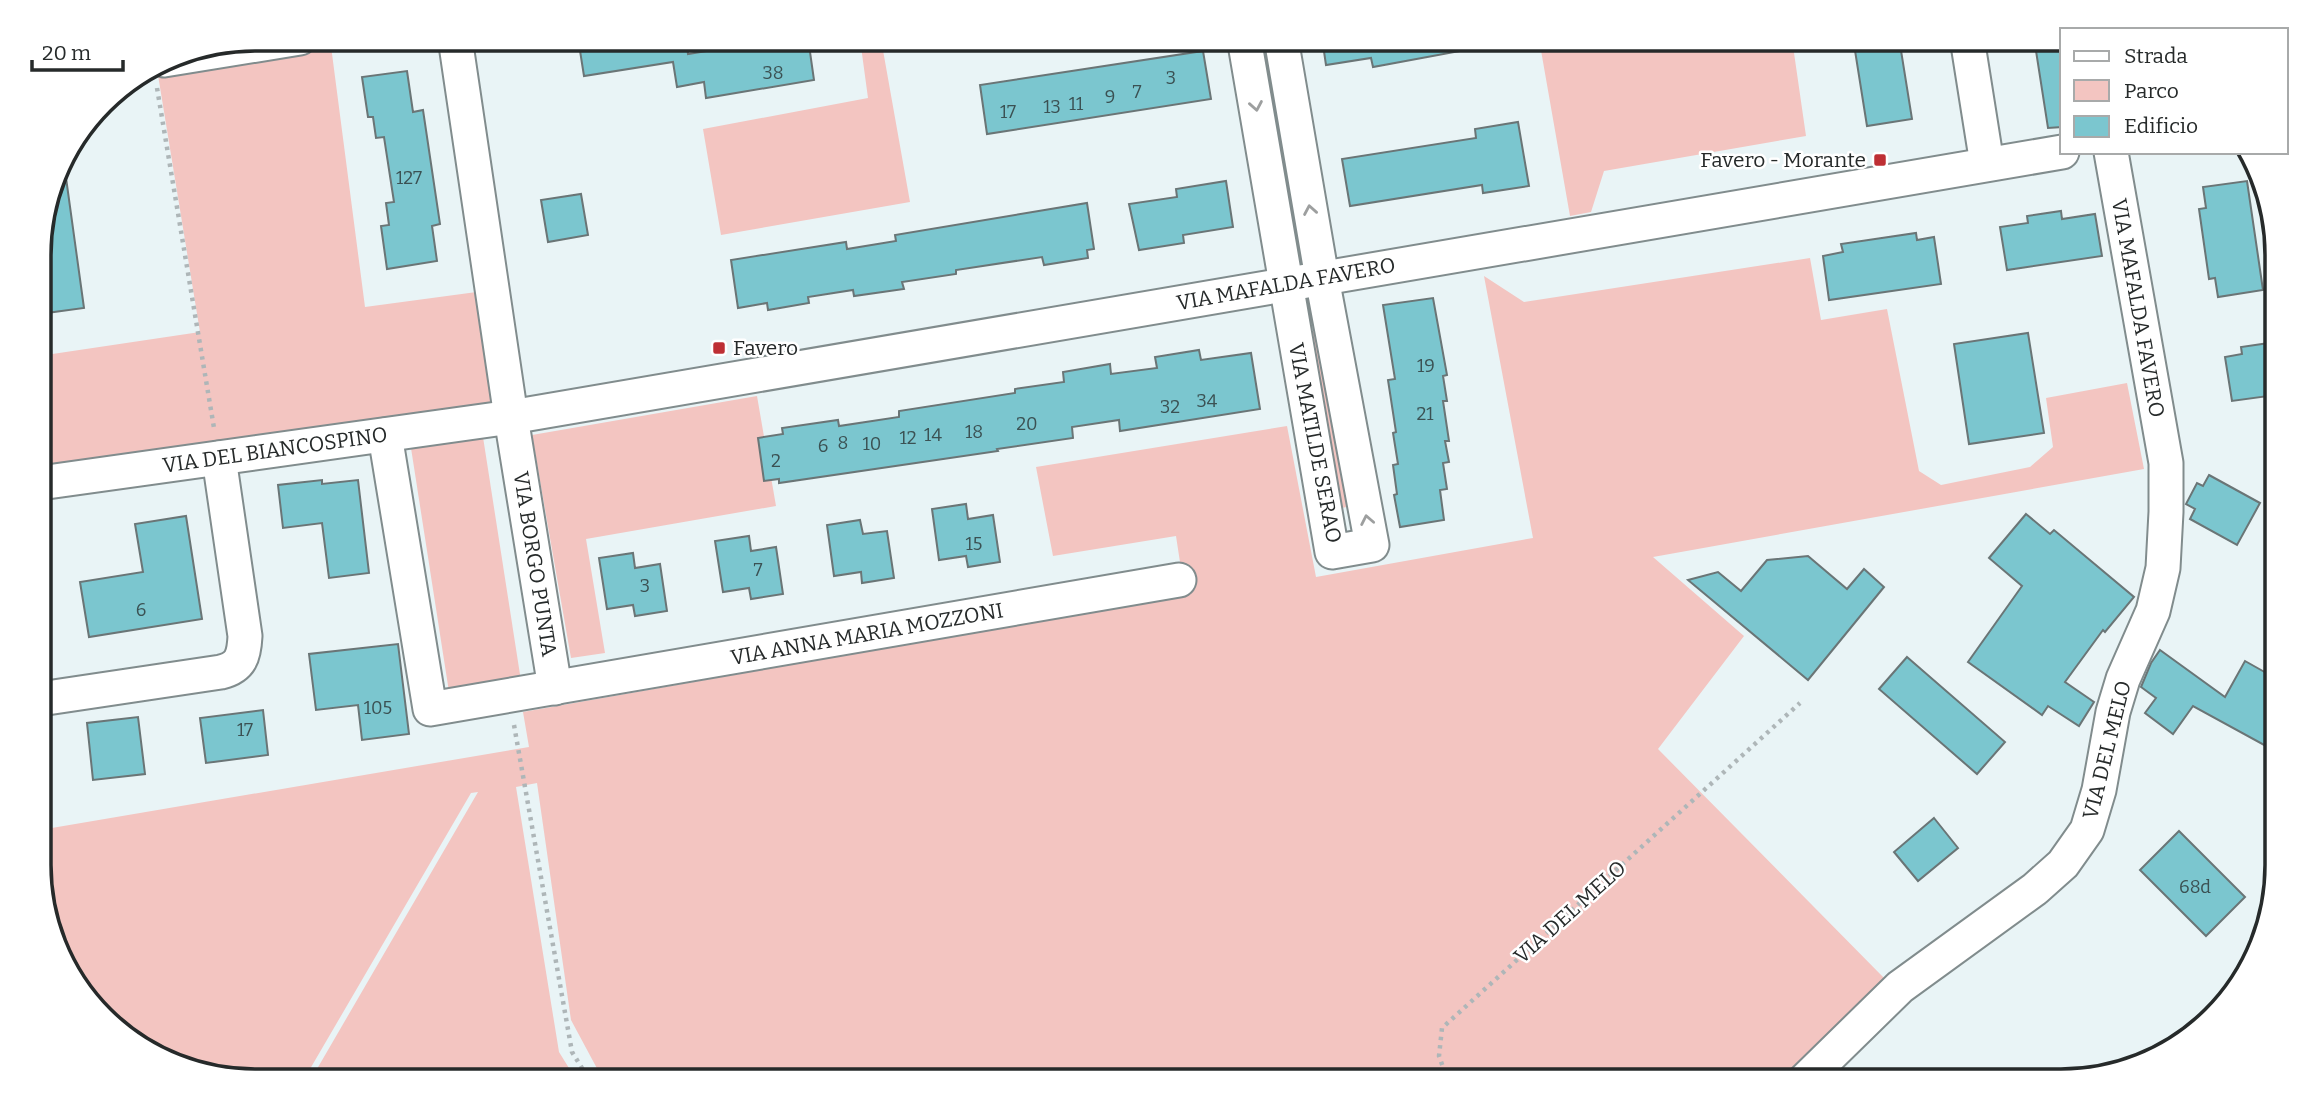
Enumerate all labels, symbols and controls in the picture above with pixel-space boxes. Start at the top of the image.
scale bar [32,28,122,72]
legend [2060,28,2288,154]
text: 20 m [42,40,91,66]
text: Strada [2124,43,2188,69]
house number: 38 [762,62,784,84]
house number: 3 [1166,67,1176,89]
text: Parco [2124,78,2179,104]
house number: 7 [1132,81,1142,103]
house number: 9 [1105,86,1115,108]
house number: 11 [1069,93,1084,115]
house number: 13 [1043,96,1061,118]
one-way arrow [1248,100,1263,112]
house number: 17 [1000,101,1016,123]
text: Edificio [2124,113,2198,139]
place label: Favero - Morante [1700,147,1866,173]
marker: Favero - Morante [1872,152,1888,168]
house number: 127 [396,167,422,189]
street label: VIA MAFALDA FAVERO [2106,197,2170,419]
one-way arrow [1304,205,1319,217]
street label: VIA MAFALDA FAVERO [1175,252,1397,316]
place label: Favero [733,335,798,361]
marker: Favero [711,340,727,356]
street label: VIA MATILDE SERAO [1283,341,1347,545]
house number: 19 [1417,355,1435,377]
house number: 34 [1197,390,1218,412]
house number: 32 [1160,396,1180,418]
house number: 21 [1416,403,1434,425]
house number: 20 [1016,413,1038,435]
street label: VIA DEL BIANCOSPINO [161,421,389,479]
house number: 18 [965,421,983,443]
house number: 14 [924,424,942,446]
house number: 12 [899,427,917,449]
house number: 8 [838,432,848,454]
house number: 10 [863,433,881,455]
house number: 6 [818,435,828,457]
house number: 2 [771,450,781,472]
street label: VIA BORGO PUNTA [508,470,562,658]
one-way arrow [1360,514,1375,526]
house number: 15 [966,533,982,555]
house number: 7 [753,559,763,581]
house number: 3 [640,575,650,597]
street label: VIA ANNA MARIA MOZZONI [729,597,1005,671]
house number: 6 [136,599,146,621]
street label: VIA DEL MELO [2077,678,2137,822]
house number: 105 [364,697,392,719]
house number: 17 [237,719,253,741]
street label: VIA DEL MELO [1509,855,1631,969]
house number: 68d [2179,876,2211,898]

